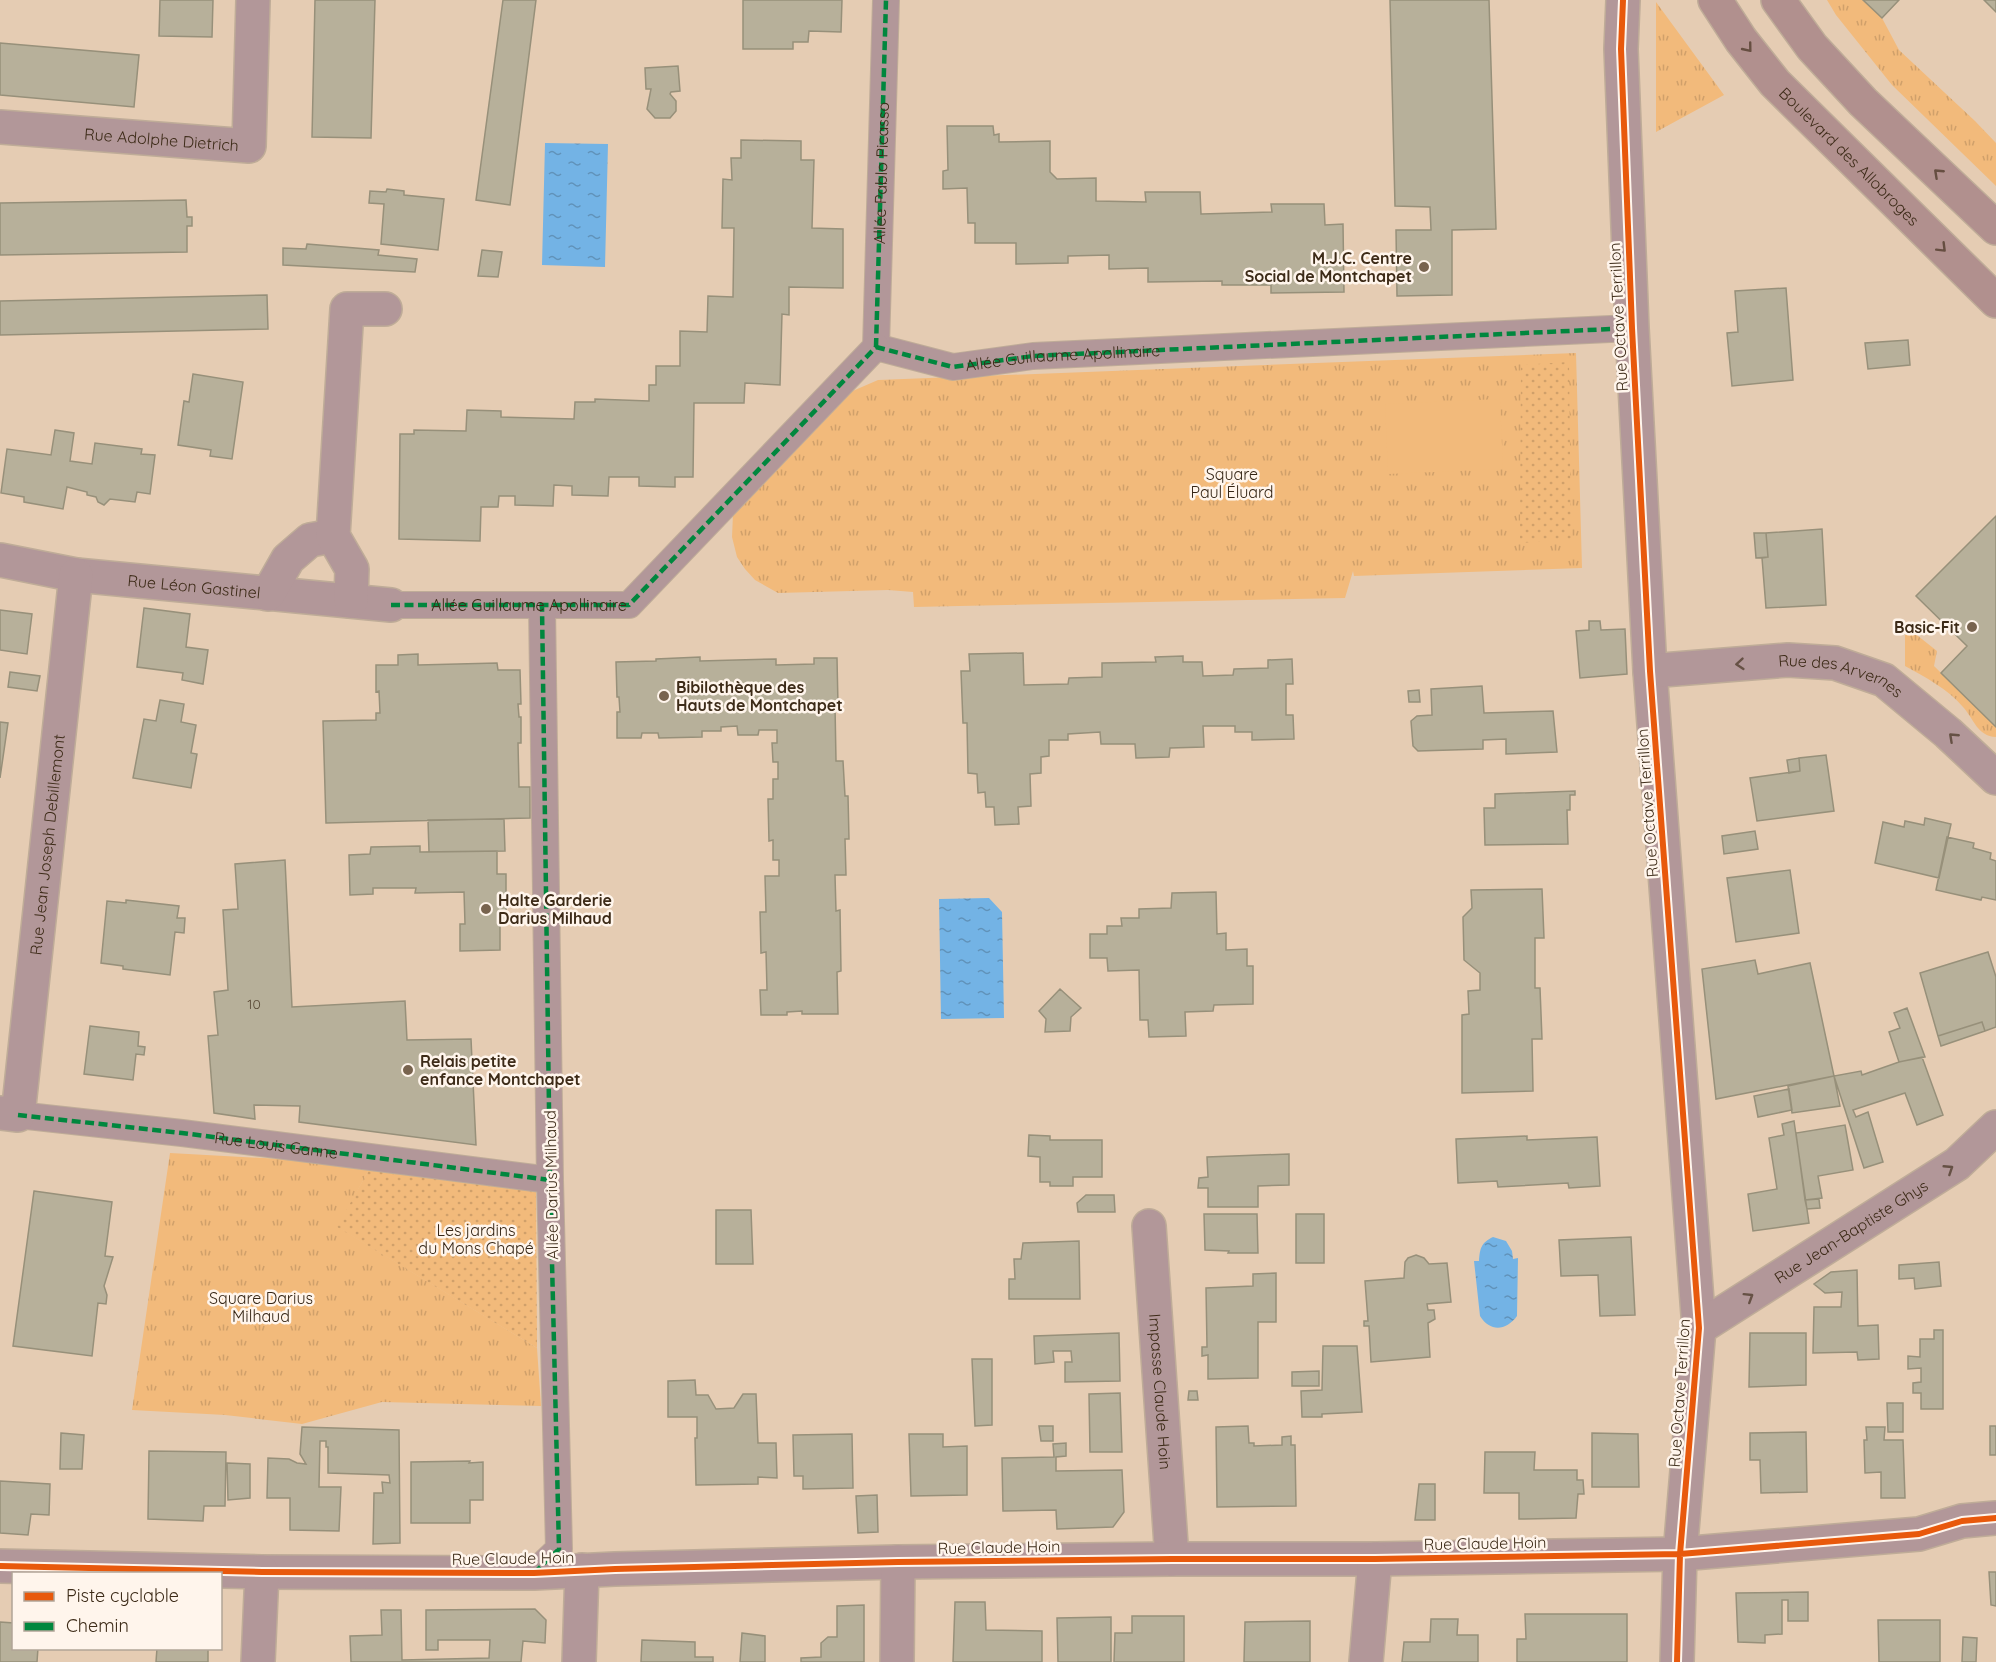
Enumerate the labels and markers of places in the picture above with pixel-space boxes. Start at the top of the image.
place label: M.J.C. Centre Social de Montchapet [1245,248,1412,286]
marker: M.J.C. Centre Social de Montchapet [1417,260,1431,274]
place label: Basic-Fit [1894,617,1960,637]
marker: Basic-Fit [1965,620,1979,634]
place label: Bibilothèque des Hauts de Montchapet [676,677,843,715]
marker: Bibilothèque des Hauts de Montchapet [657,689,671,703]
place label: Halte Garderie Darius Milhaud [498,890,612,928]
marker: Halte Garderie Darius Milhaud [479,902,493,916]
place label: Relais petite enfance Montchapet [420,1051,581,1089]
marker: Relais petite enfance Montchapet [401,1063,415,1077]

